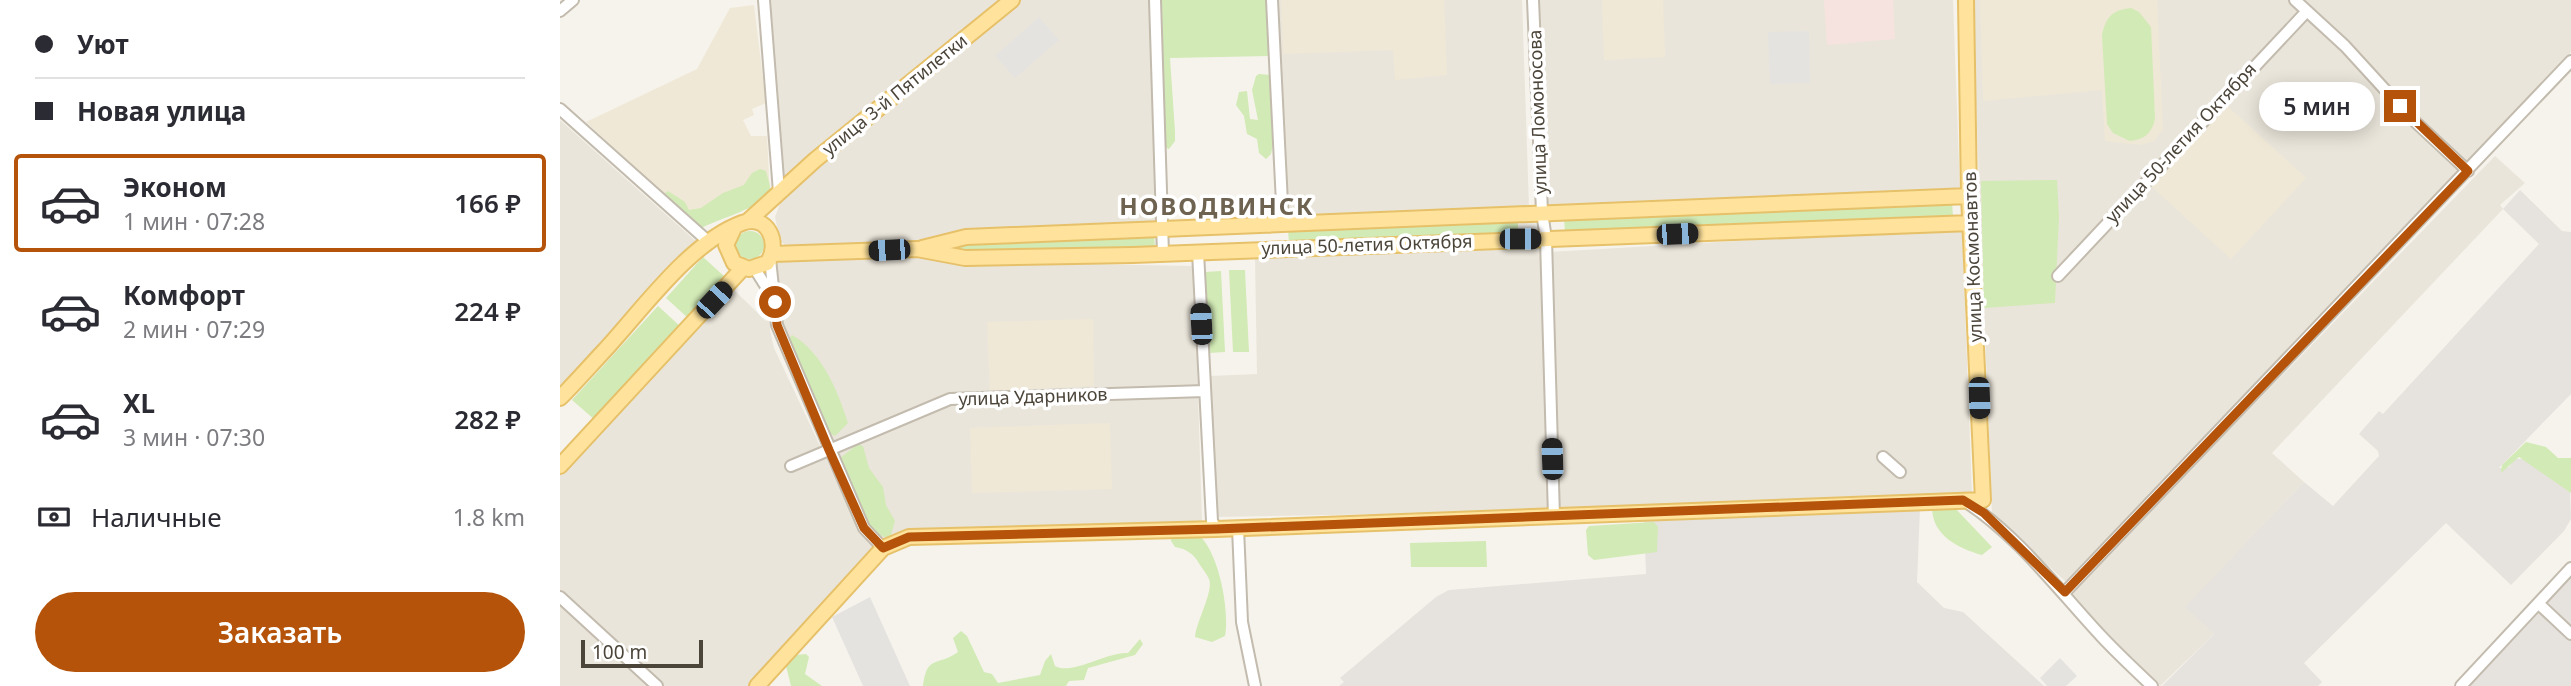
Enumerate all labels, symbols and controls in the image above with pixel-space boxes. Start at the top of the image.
text: Уют [77,26,129,62]
street label: улица 3-й Пятилетки [817,28,972,160]
street label: улица Ломоносова [1522,29,1552,195]
street label: улица 50-летия Октября [2100,57,2261,228]
callout: 5 мин [2260,82,2375,130]
text: 5 мин [2283,90,2351,122]
route end [2384,90,2416,122]
text: Новая улица [77,93,246,129]
text: Эконом [123,169,227,205]
street label: улица Космонавтов [1957,171,1987,343]
icon: car [39,172,102,235]
text: 166 ₽ [454,185,521,221]
district label: НОВОДВИНСК [1119,189,1315,222]
text: 1 мин · 07:28 [123,205,265,237]
car [1656,223,1699,245]
street label: улица 50-летия Октября [1261,228,1473,260]
car [1500,229,1542,250]
car [868,238,911,262]
text: Комфорт [123,277,245,313]
car [692,277,737,323]
icon: car [39,280,102,343]
route start [759,286,791,318]
text: 224 ₽ [454,293,521,329]
car [1190,302,1213,346]
text: 2 мин · 07:29 [123,313,265,345]
car [1968,377,1991,419]
street label: улица Ударников [958,381,1108,411]
text: XL [123,385,155,421]
icon: car [39,388,102,451]
text: 282 ₽ [454,401,521,437]
text: 3 мин · 07:30 [123,421,265,453]
car [1541,438,1564,480]
icon: cash [35,498,73,536]
text: Наличные [91,499,222,535]
text: 1.8 km [453,501,525,533]
button: Заказать [35,592,525,672]
scale bar [581,637,704,669]
text: 100 m [592,639,647,665]

